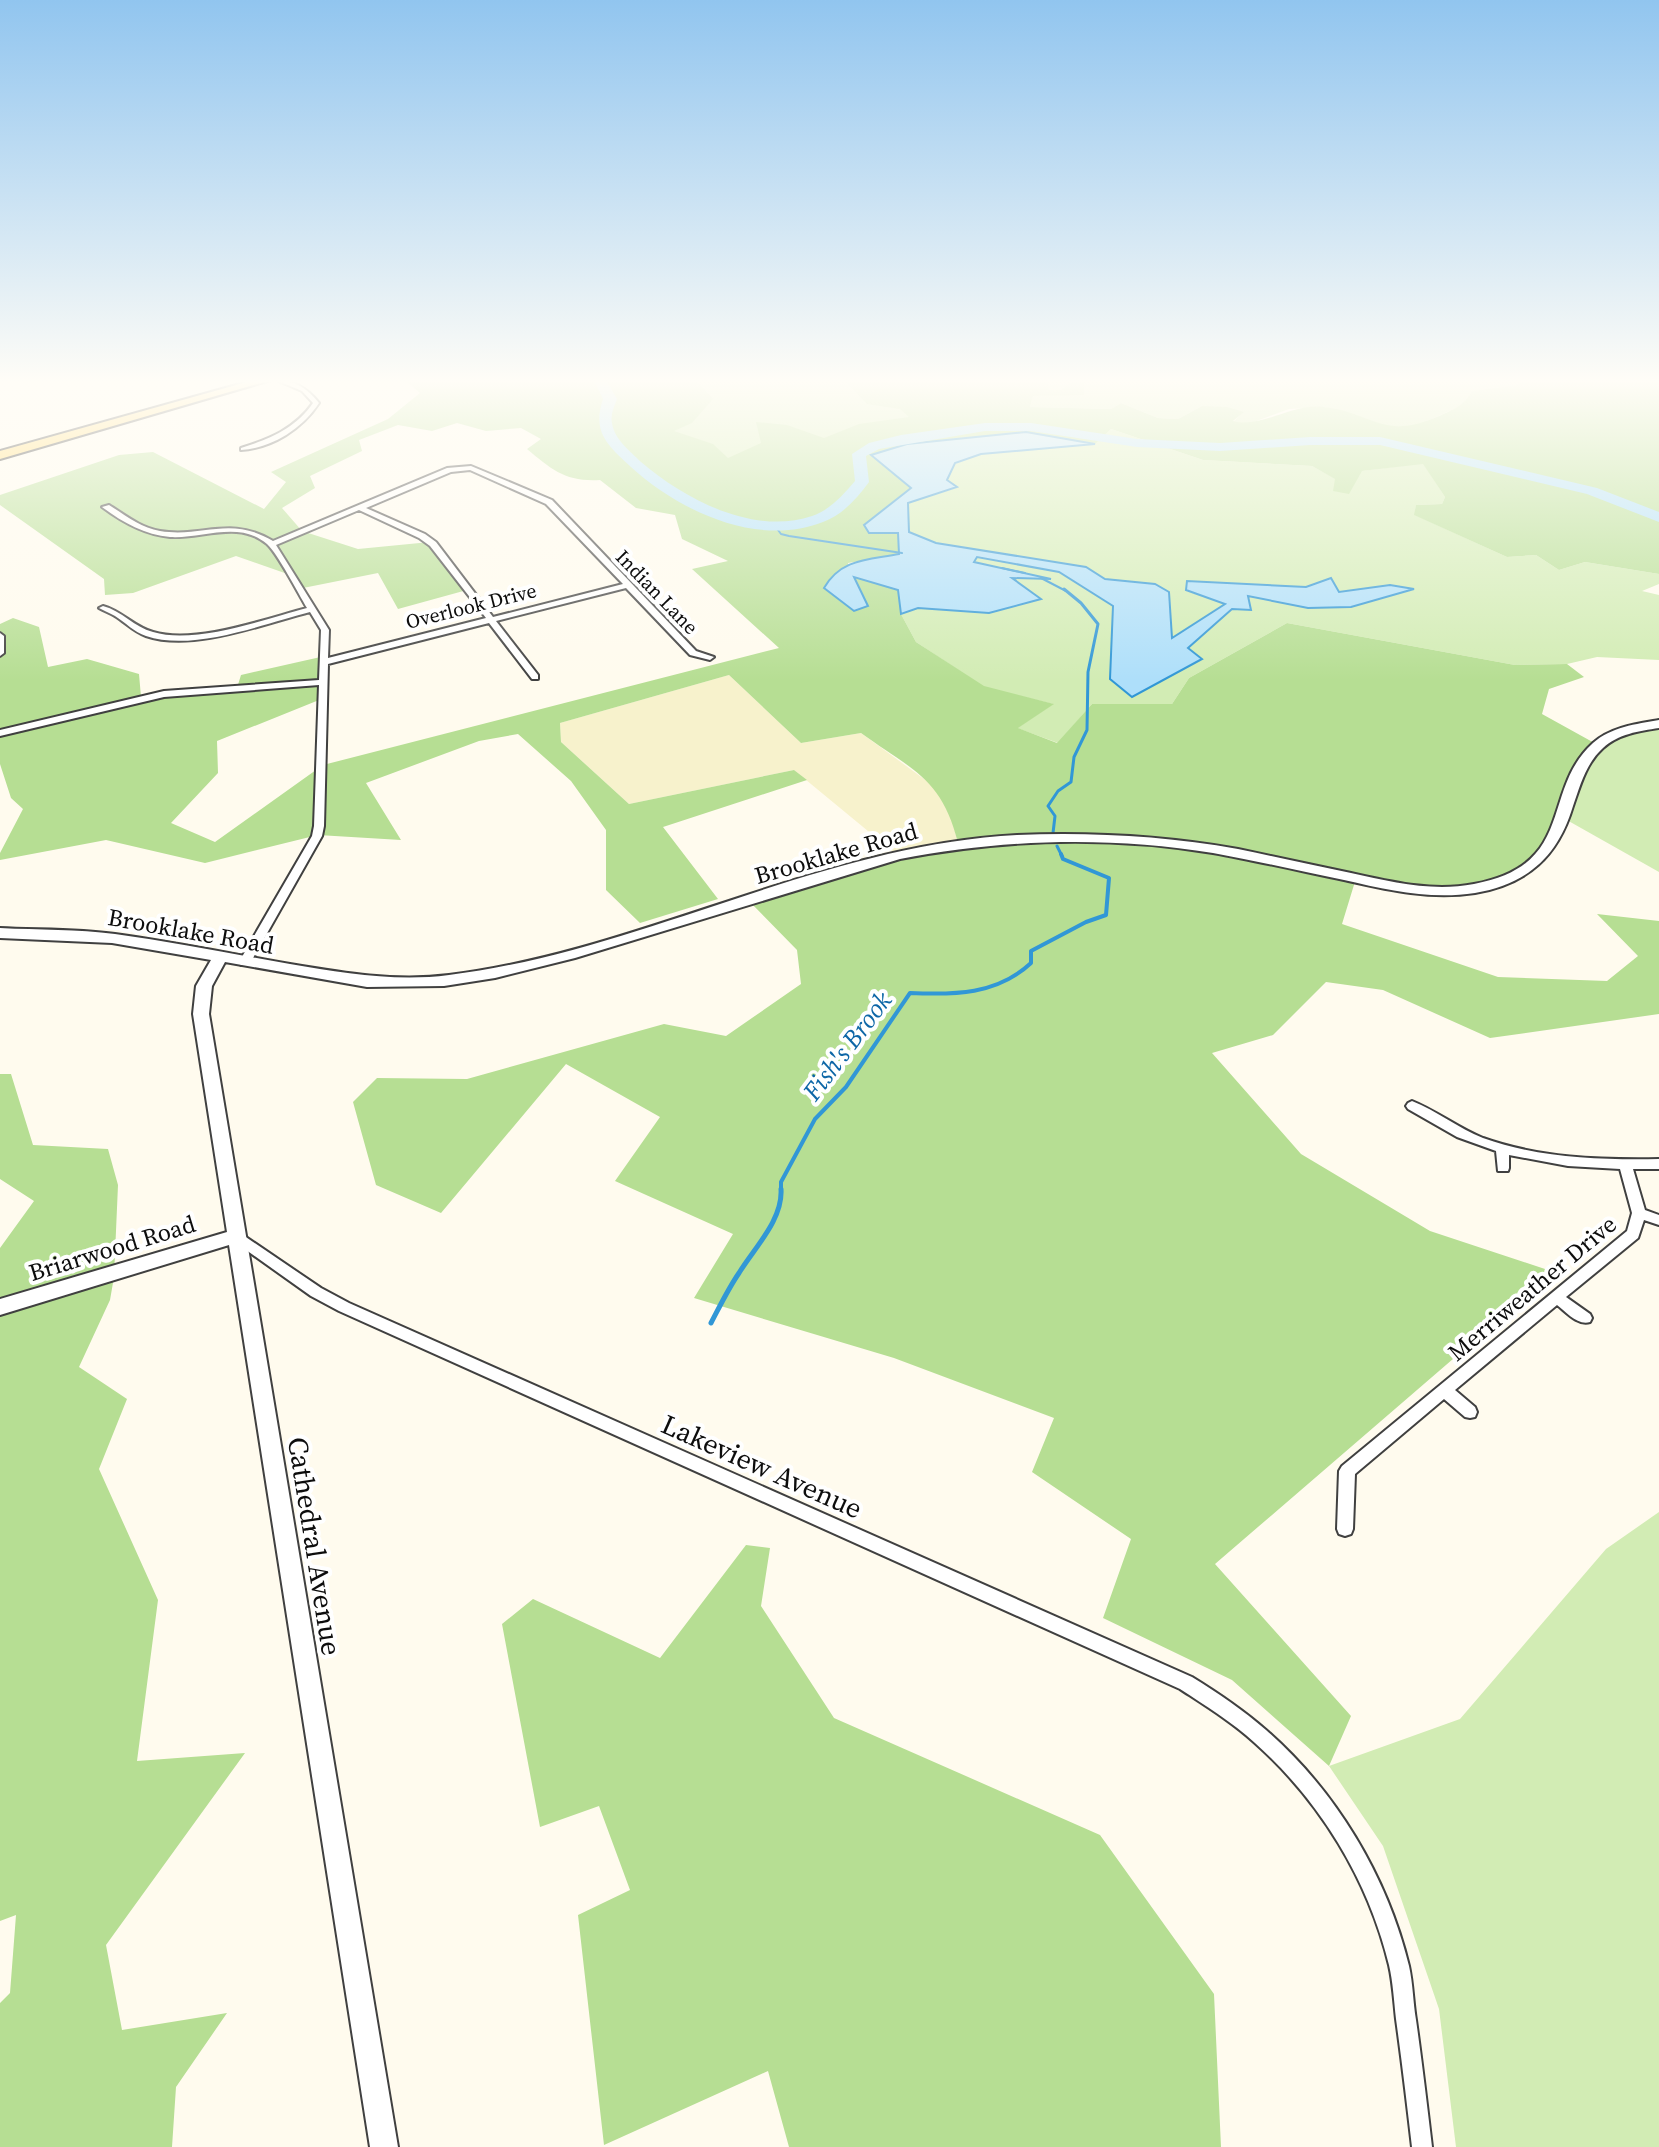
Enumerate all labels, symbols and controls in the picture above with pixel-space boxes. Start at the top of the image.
street label: Indian Lane [609,543,705,641]
street label: Overlook Drive [403,576,539,636]
street label: Brooklake Road [751,814,922,892]
street label: Brooklake Road [105,900,277,962]
water label: Fish's Brook [793,983,900,1109]
street label: Briarwood Road [25,1207,200,1289]
street label: Merriweather Drive [1441,1208,1623,1368]
street label: Lakeview Avenue [656,1405,868,1527]
street label: Cathedral Avenue [279,1434,351,1658]

